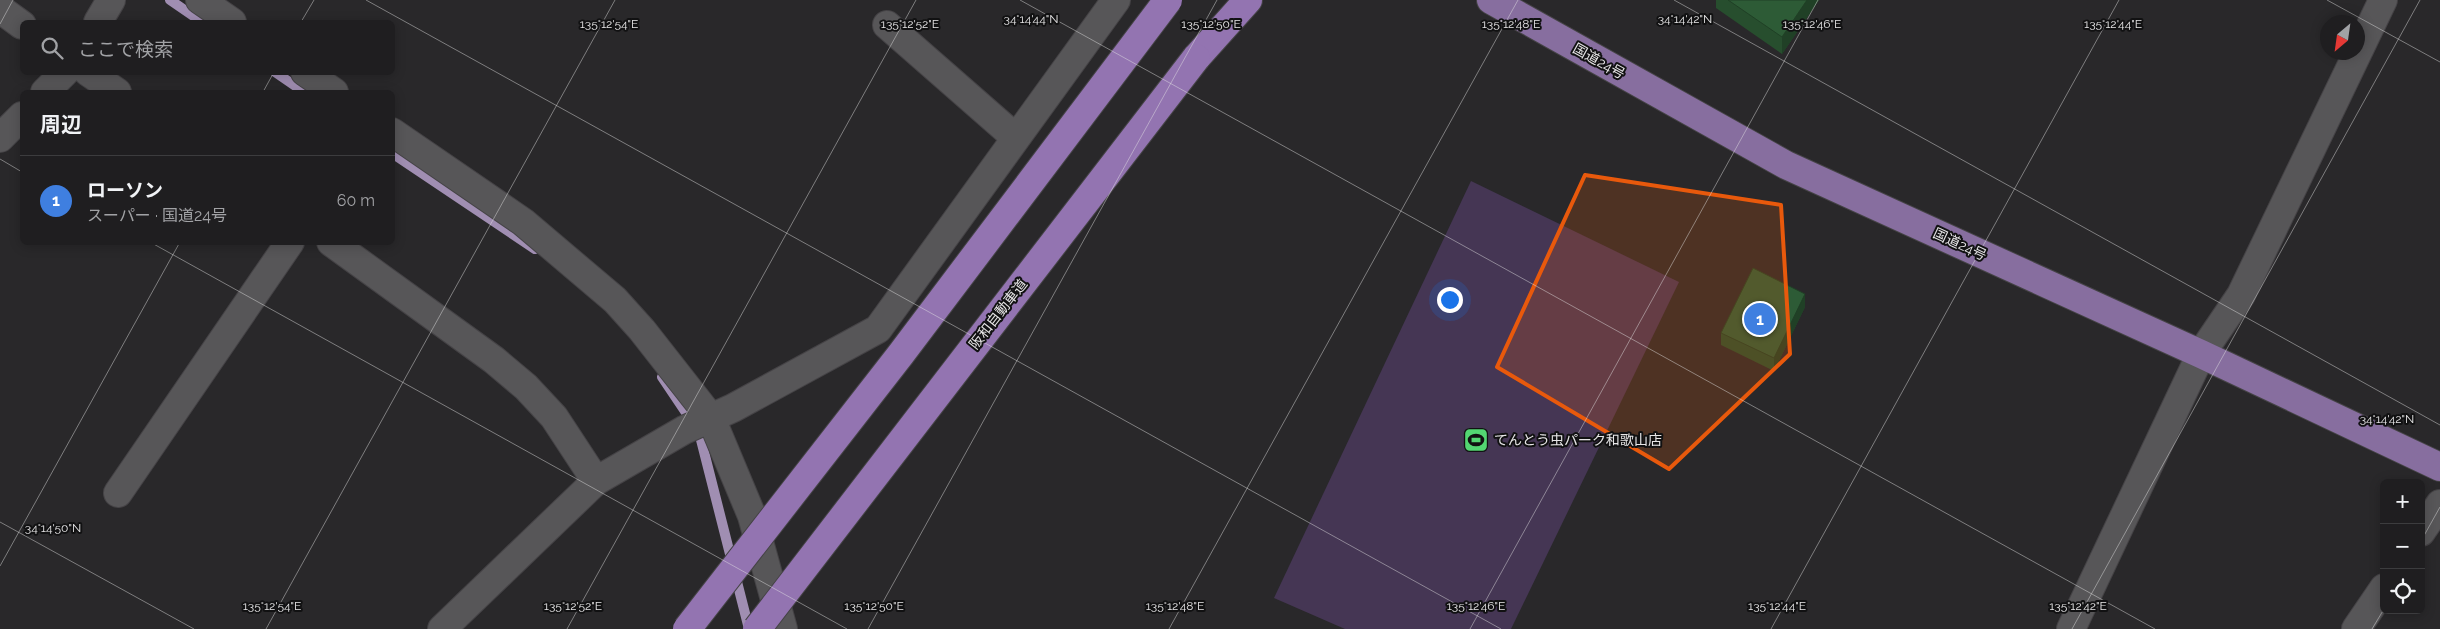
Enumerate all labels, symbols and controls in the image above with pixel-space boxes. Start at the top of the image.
text: 34°14'44"N [1004,12,1058,26]
text: 34°14'42"N [1658,12,1712,26]
north arrow [2320,15,2365,60]
text: 135°12'54"E [580,17,638,31]
text: 135°12'52"E [881,17,939,31]
text: 135°12'50"E [1181,17,1241,31]
text: 135°12'48"E [1482,17,1540,31]
text: 135°12'46"E [1783,17,1841,31]
text: 135°12'44"E [2084,17,2142,31]
search box [20,20,395,75]
icon: search [38,34,66,62]
text: ここで検索 [78,38,173,60]
street label: 国道24号 [1570,40,1628,82]
text: 周辺 [40,112,82,137]
text: ローソン [87,179,163,201]
text: 1 [52,191,60,210]
text: 60 m [337,191,375,210]
text: スーパー · 国道24号 [87,206,227,225]
street label: 国道24号 [1931,225,1989,263]
street label: 阪和自動車道 [966,276,1030,352]
your location [1437,287,1463,313]
pin: 1 [1744,300,1776,338]
text: 34°14'42"N [2360,412,2414,426]
sports icon: てんとう虫パーク和歌山店 [1463,427,1489,453]
place label: てんとう虫パーク和歌山店 [1494,432,1662,448]
map controls [2380,479,2425,614]
button: + [2380,479,2425,524]
text: 34°14'50"N [25,521,81,535]
button: − [2380,524,2425,569]
button: locate [2380,569,2425,614]
text: 135°12'54"E [243,599,301,613]
text: 135°12'52"E [544,599,602,613]
text: 135°12'50"E [844,599,904,613]
text: 135°12'48"E [1146,599,1204,613]
text: 135°12'46"E [1447,599,1505,613]
text: 135°12'44"E [1748,599,1806,613]
text: 135°12'42"E [2049,599,2107,613]

